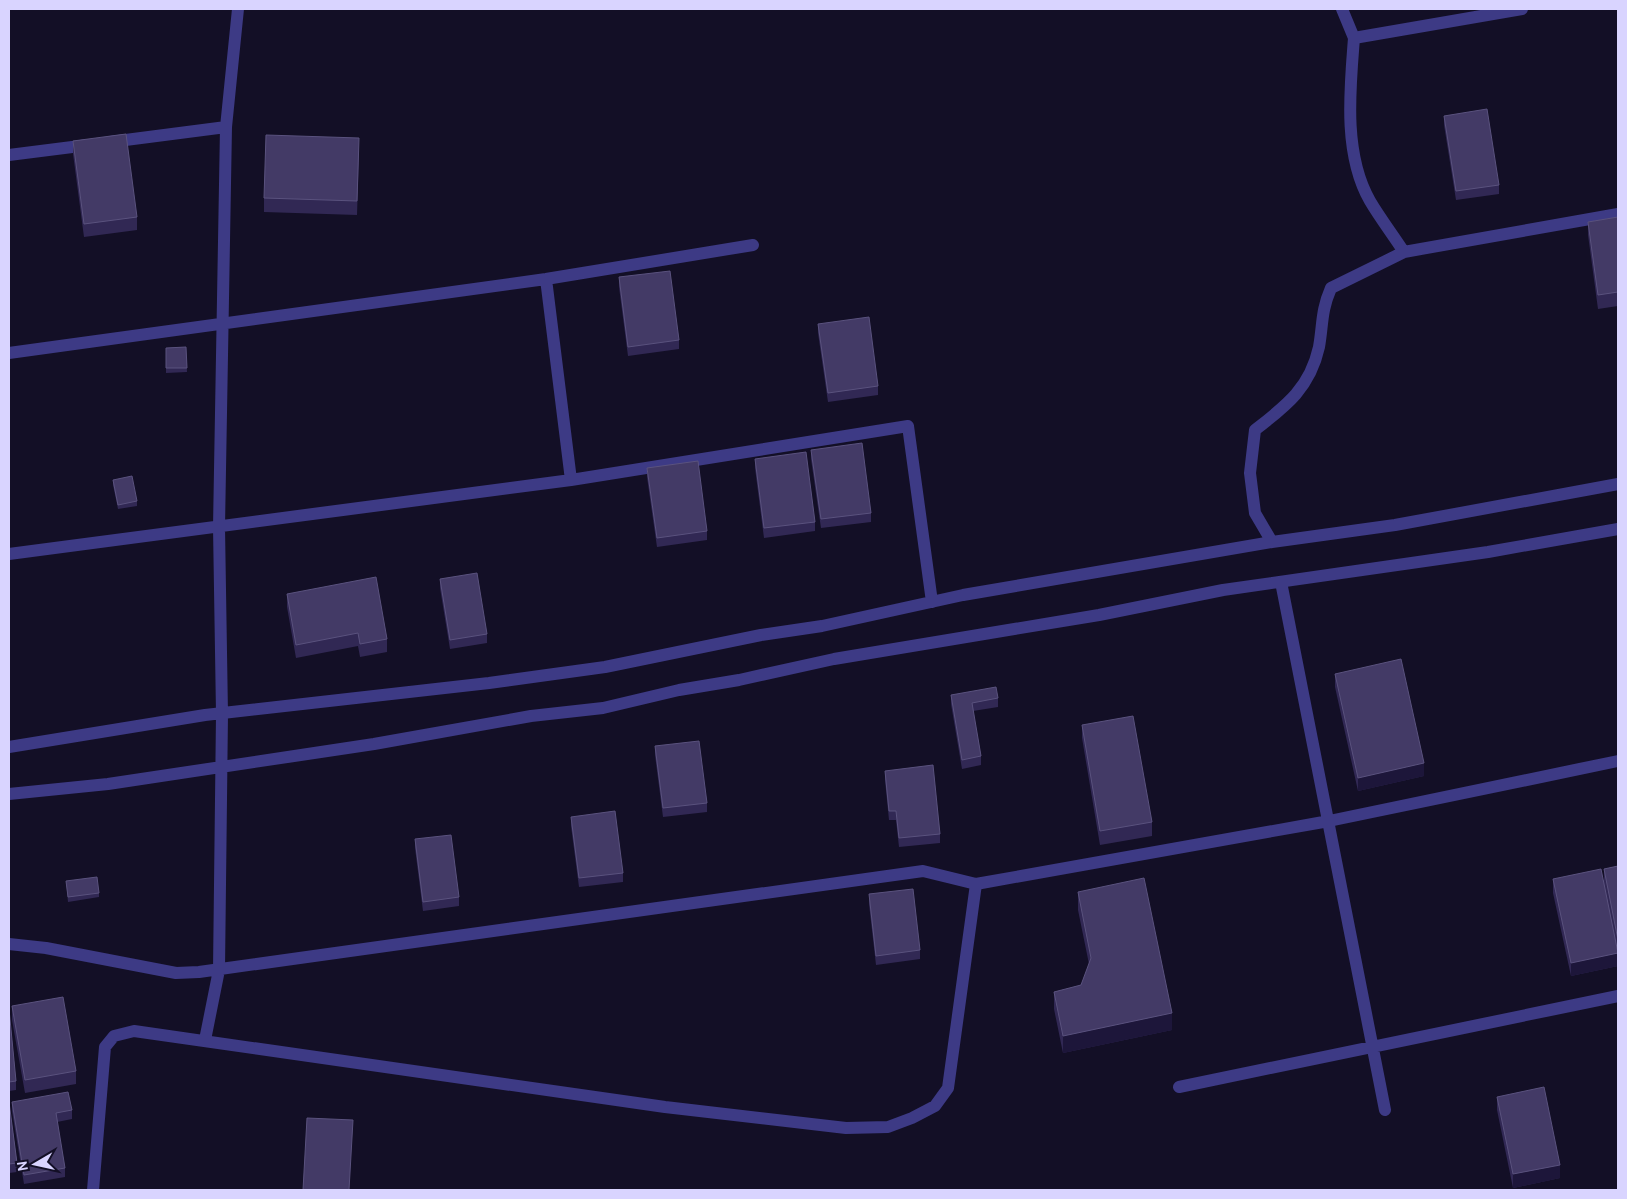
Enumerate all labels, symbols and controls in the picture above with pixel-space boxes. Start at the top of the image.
north arrow [10,1139,60,1189]
text: N [14,1159,33,1172]

